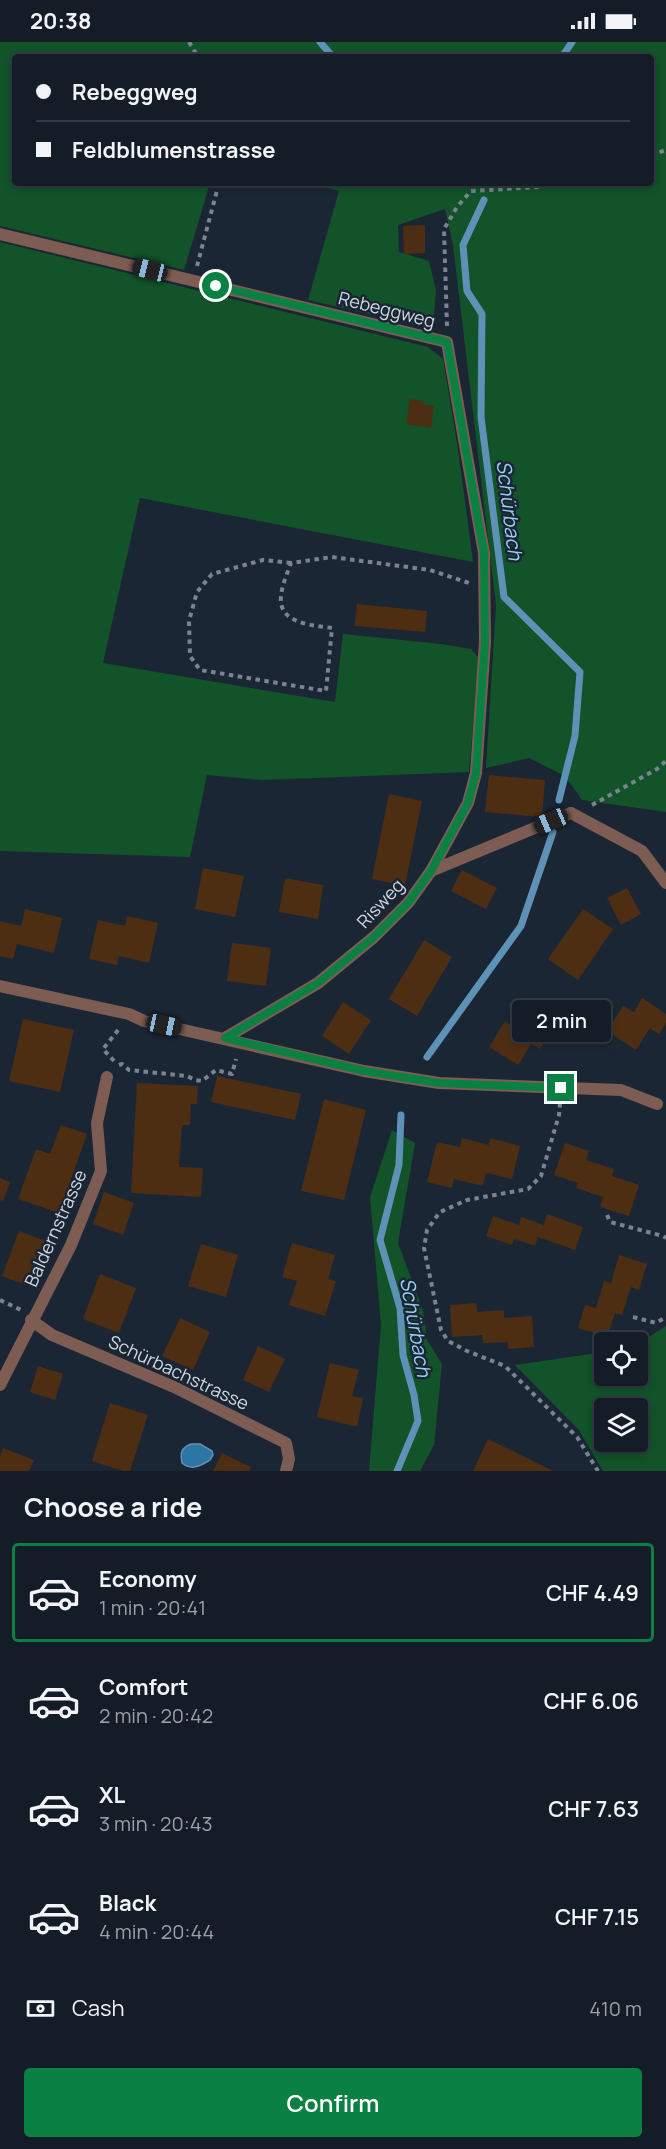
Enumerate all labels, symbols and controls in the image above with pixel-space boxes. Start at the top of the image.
text: 20:38 [30,6,91,36]
text: Rebeggweg [72,77,198,107]
text: Feldblumenstrasse [72,135,276,165]
car [130,257,170,283]
route start [202,272,229,299]
street label: Rebeggweg [336,285,438,333]
water label: Schürbach [490,459,530,563]
car [531,806,571,836]
street label: Risweg [351,873,409,933]
callout: 2 min [512,1001,610,1043]
text: 2 min [536,1007,587,1034]
car [145,1012,183,1038]
route end [547,1074,574,1101]
street label: Baldernstrasse [18,1166,92,1290]
water label: Schürbach [394,1275,438,1380]
street label: Schürbachstrasse [105,1329,253,1415]
map controls [594,1332,648,1452]
button: locate [594,1332,648,1386]
button: layers [594,1398,648,1452]
text: Choose a ride [24,1488,202,1525]
text: Economy [99,1564,197,1594]
icon: car [27,1566,81,1620]
text: CHF 4.49 [546,1578,639,1608]
text: 1 min · 20:41 [99,1594,206,1621]
text: Comfort [99,1672,188,1702]
icon: car [27,1674,81,1728]
text: CHF 6.06 [544,1686,639,1716]
text: 2 min · 20:42 [99,1702,213,1729]
text: XL [99,1780,125,1810]
icon: car [27,1782,81,1836]
text: CHF 7.63 [548,1794,639,1824]
text: 3 min · 20:43 [99,1810,213,1837]
text: Black [99,1888,156,1918]
icon: car [27,1890,81,1944]
text: CHF 7.15 [555,1902,639,1932]
text: 4 min · 20:44 [99,1918,214,1945]
icon: cash [24,1992,57,2025]
text: Cash [72,1993,125,2023]
text: 410 m [589,1995,642,2022]
button: Confirm [24,2068,642,2137]

